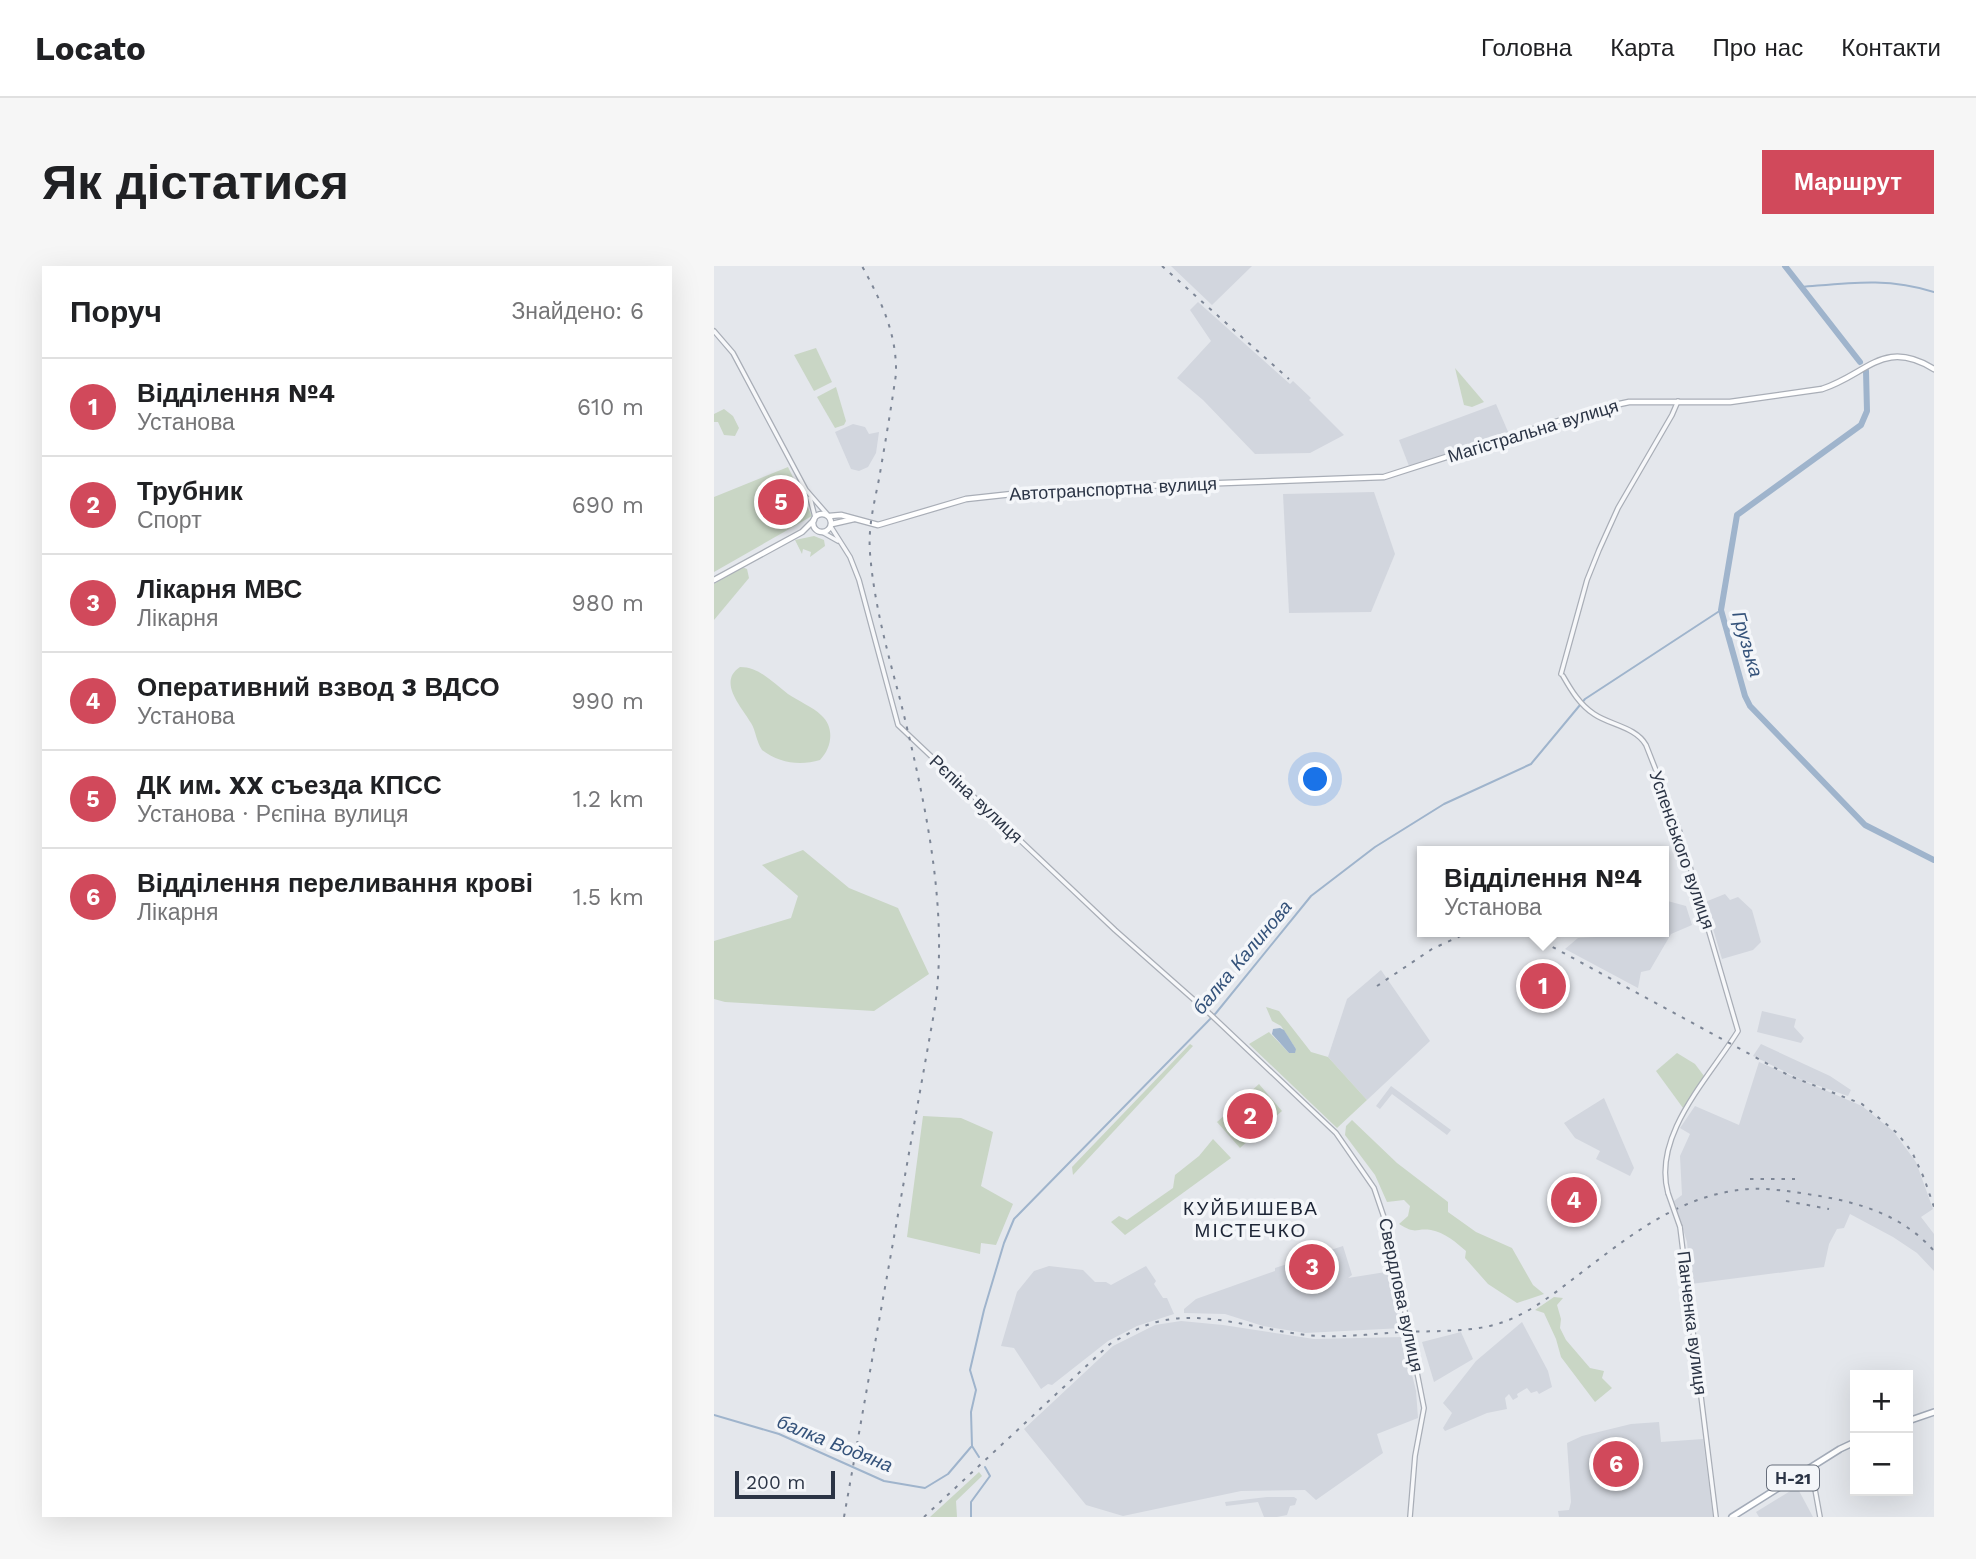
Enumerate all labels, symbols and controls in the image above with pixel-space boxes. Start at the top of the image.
text: Locato [35,29,146,68]
text: Головна [1481,34,1572,62]
text: Карта [1610,34,1674,62]
text: Про нас [1712,34,1803,62]
text: Контакти [1841,34,1941,62]
button: Маршрут [1762,150,1934,214]
text: Як дістатися [42,153,349,211]
text: Поруч [70,294,162,329]
text: Знайдено: 6 [511,298,644,325]
text: Відділення №4 [137,378,335,408]
text: 1 [88,394,98,421]
text: 610 m [577,394,644,421]
street label: Магістральна вулиця [1445,395,1621,466]
text: Установа [137,409,235,436]
street label: Автотранспортна вулиця [1008,473,1217,504]
text: Трубник [137,476,243,506]
pin: 5 [758,476,804,528]
text: 2 [86,492,100,519]
text: 690 m [572,492,644,519]
text: Спорт [137,507,202,534]
text: Лікарня МВС [137,574,302,604]
text: 3 [86,590,100,617]
text: 980 m [572,590,644,617]
text: Лікарня [137,605,219,632]
water label: Грузька [1727,609,1768,680]
text: Оперативний взвод 3 ВДСО [137,672,500,702]
text: 4 [86,688,100,715]
text: 990 m [572,688,644,715]
text: Установа [137,703,235,730]
street label: Рєпіна вулиця [926,750,1027,847]
your location [1298,762,1332,796]
street label: Успенського вулиця [1646,768,1719,932]
text: ДК им. XX съезда КПСС [137,770,442,800]
text: 5 [86,786,100,813]
text: 1.2 km [573,786,644,813]
text: Установа · Рєпіна вулиця [137,801,408,828]
popup [1417,846,1669,937]
text: Відділення №4 [1444,863,1642,893]
text: Відділення переливання крові [137,868,533,898]
text: 6 [86,884,100,911]
text: 1.5 km [573,884,644,911]
text: Установа [1444,894,1542,921]
water label: балка Калинова [1188,896,1297,1019]
text: Лікарня [137,899,219,926]
pin: 1 [1520,960,1566,1012]
pin: 2 [1227,1090,1273,1142]
pin: 4 [1551,1174,1597,1226]
district label: КУЙБИШЕВА МІСТЕЧКО [1183,1197,1319,1242]
street label: Свердлова вулиця [1375,1216,1428,1374]
pin: 3 [1289,1241,1335,1293]
street label: Панченка вулиця [1673,1250,1712,1396]
map controls [1850,1370,1913,1496]
button: + [1850,1370,1913,1433]
water label: балка Водяна [774,1410,896,1477]
button: − [1850,1433,1913,1496]
pin: 6 [1593,1438,1639,1490]
road number: Н-21 [1767,1466,1819,1490]
scale bar [735,1468,835,1500]
text: 200 m [746,1471,805,1494]

